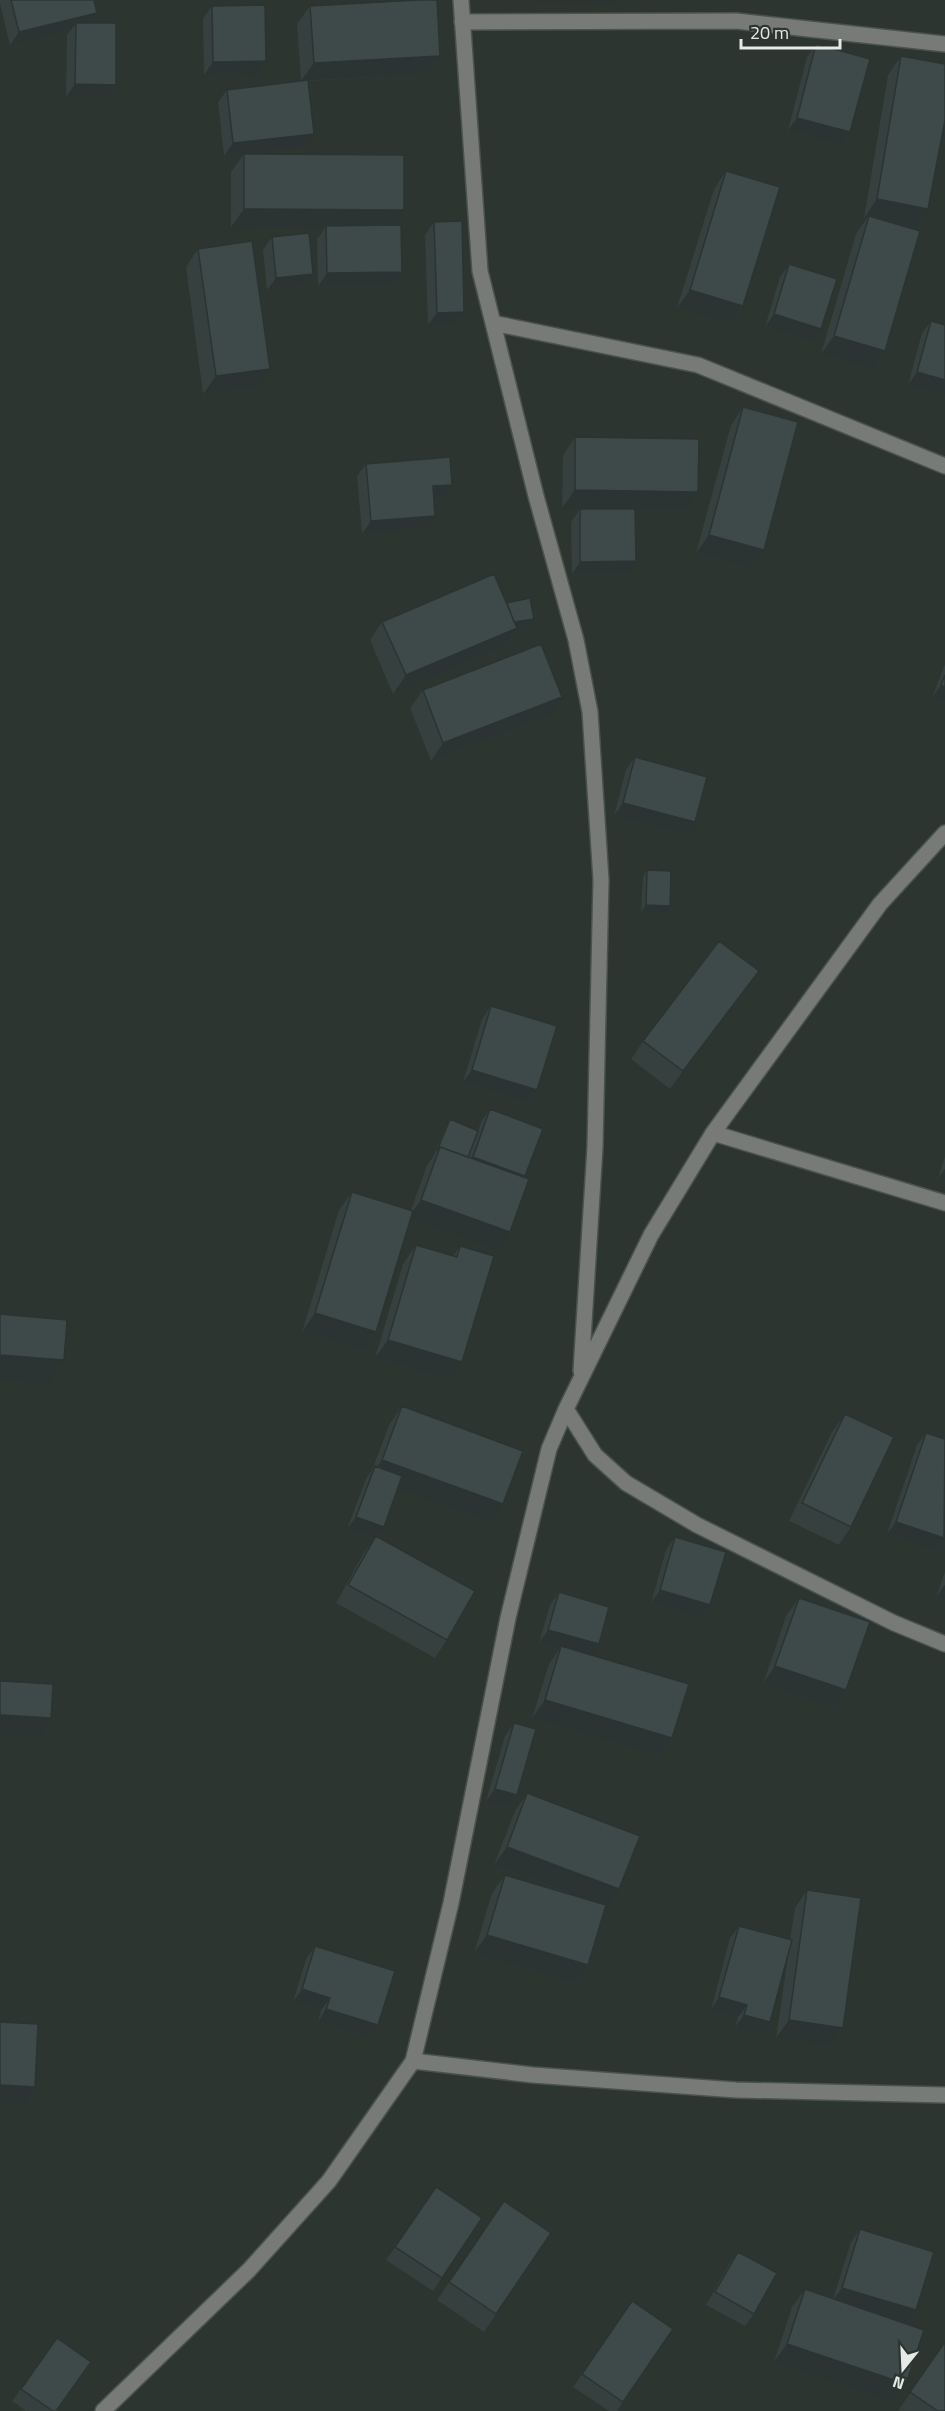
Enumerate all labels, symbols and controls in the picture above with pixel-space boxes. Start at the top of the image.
scale bar [741,12,840,50]
text: 20 m [750,19,789,46]
north arrow [873,2339,933,2399]
text: N [889,2370,907,2396]

